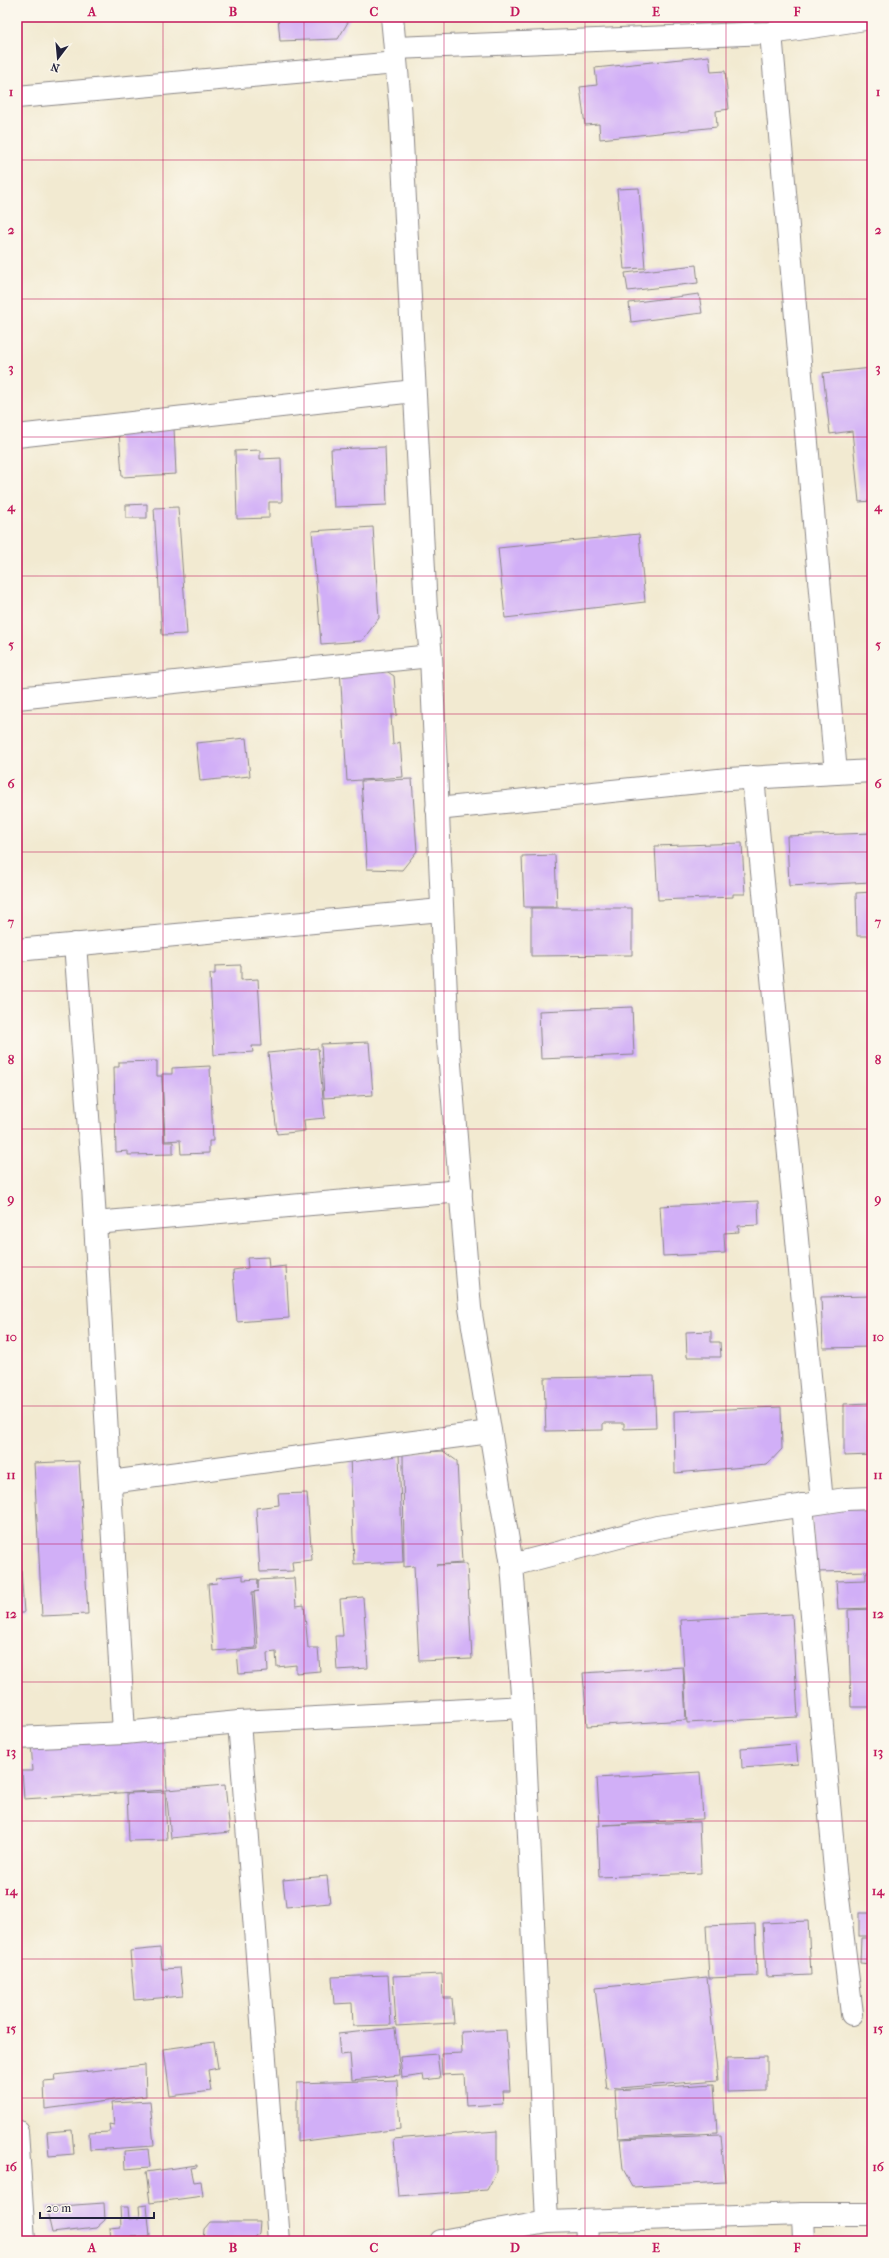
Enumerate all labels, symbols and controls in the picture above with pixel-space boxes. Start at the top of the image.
text: A [87,4,97,19]
text: B [229,4,238,19]
text: C [370,4,379,19]
text: D [510,4,520,19]
text: E [652,4,660,19]
text: F [793,4,801,19]
north arrow [38,38,78,78]
text: N [49,60,61,75]
text: 1 [9,84,14,99]
text: 1 [876,84,881,99]
text: 2 [8,222,15,237]
text: 2 [875,222,882,237]
text: 3 [8,360,14,376]
text: 3 [875,360,881,376]
text: 4 [6,499,16,515]
text: 4 [873,499,883,515]
text: 5 [8,637,14,652]
text: 5 [875,637,881,652]
text: 6 [7,776,15,791]
text: 6 [874,776,882,791]
text: 7 [7,914,15,929]
text: 7 [874,914,882,929]
text: 8 [8,1052,15,1067]
text: 8 [875,1052,882,1067]
text: 9 [7,1191,15,1207]
text: 9 [874,1191,882,1207]
text: 10 [5,1329,17,1344]
text: 10 [872,1329,884,1344]
text: 11 [6,1467,16,1482]
text: 11 [873,1467,883,1482]
text: 12 [5,1606,17,1621]
text: 12 [872,1606,884,1621]
text: 13 [6,1744,16,1760]
text: 13 [873,1744,883,1760]
text: 14 [5,1883,18,1899]
text: 14 [872,1883,885,1899]
text: 15 [6,2021,16,2036]
text: 15 [873,2021,883,2036]
text: 16 [5,2159,18,2174]
text: 16 [872,2159,885,2174]
scale bar [40,2194,154,2220]
text: 20 m [46,2201,71,2215]
text: A [87,2240,97,2255]
text: B [229,2240,238,2255]
text: C [370,2240,379,2255]
text: D [510,2240,520,2255]
text: E [652,2240,660,2255]
text: F [793,2240,801,2255]

